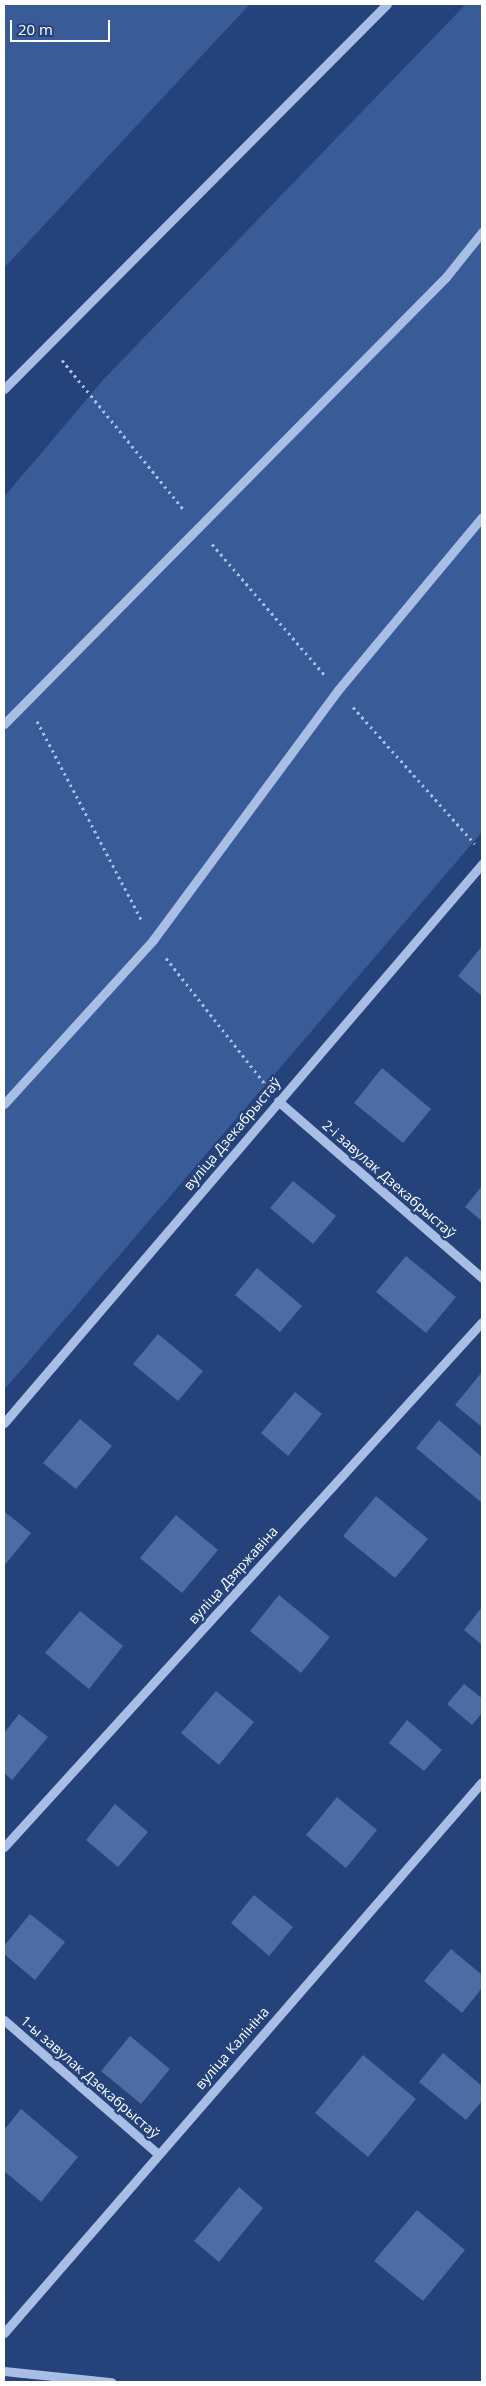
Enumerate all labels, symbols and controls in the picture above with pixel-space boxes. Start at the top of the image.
scale bar [12,10,112,42]
text: 20 m [18,19,53,39]
street label: вуліца Дзекабрыстаў [180,1074,284,1194]
street label: 2-і завулак Дзекабрыстаў [319,1117,459,1241]
street label: вуліца Дзяржавіна [185,1523,281,1627]
street label: вуліца Калініна [192,2003,272,2093]
street label: 1-ы завулак Дзекабрыстаў [17,2012,163,2142]

